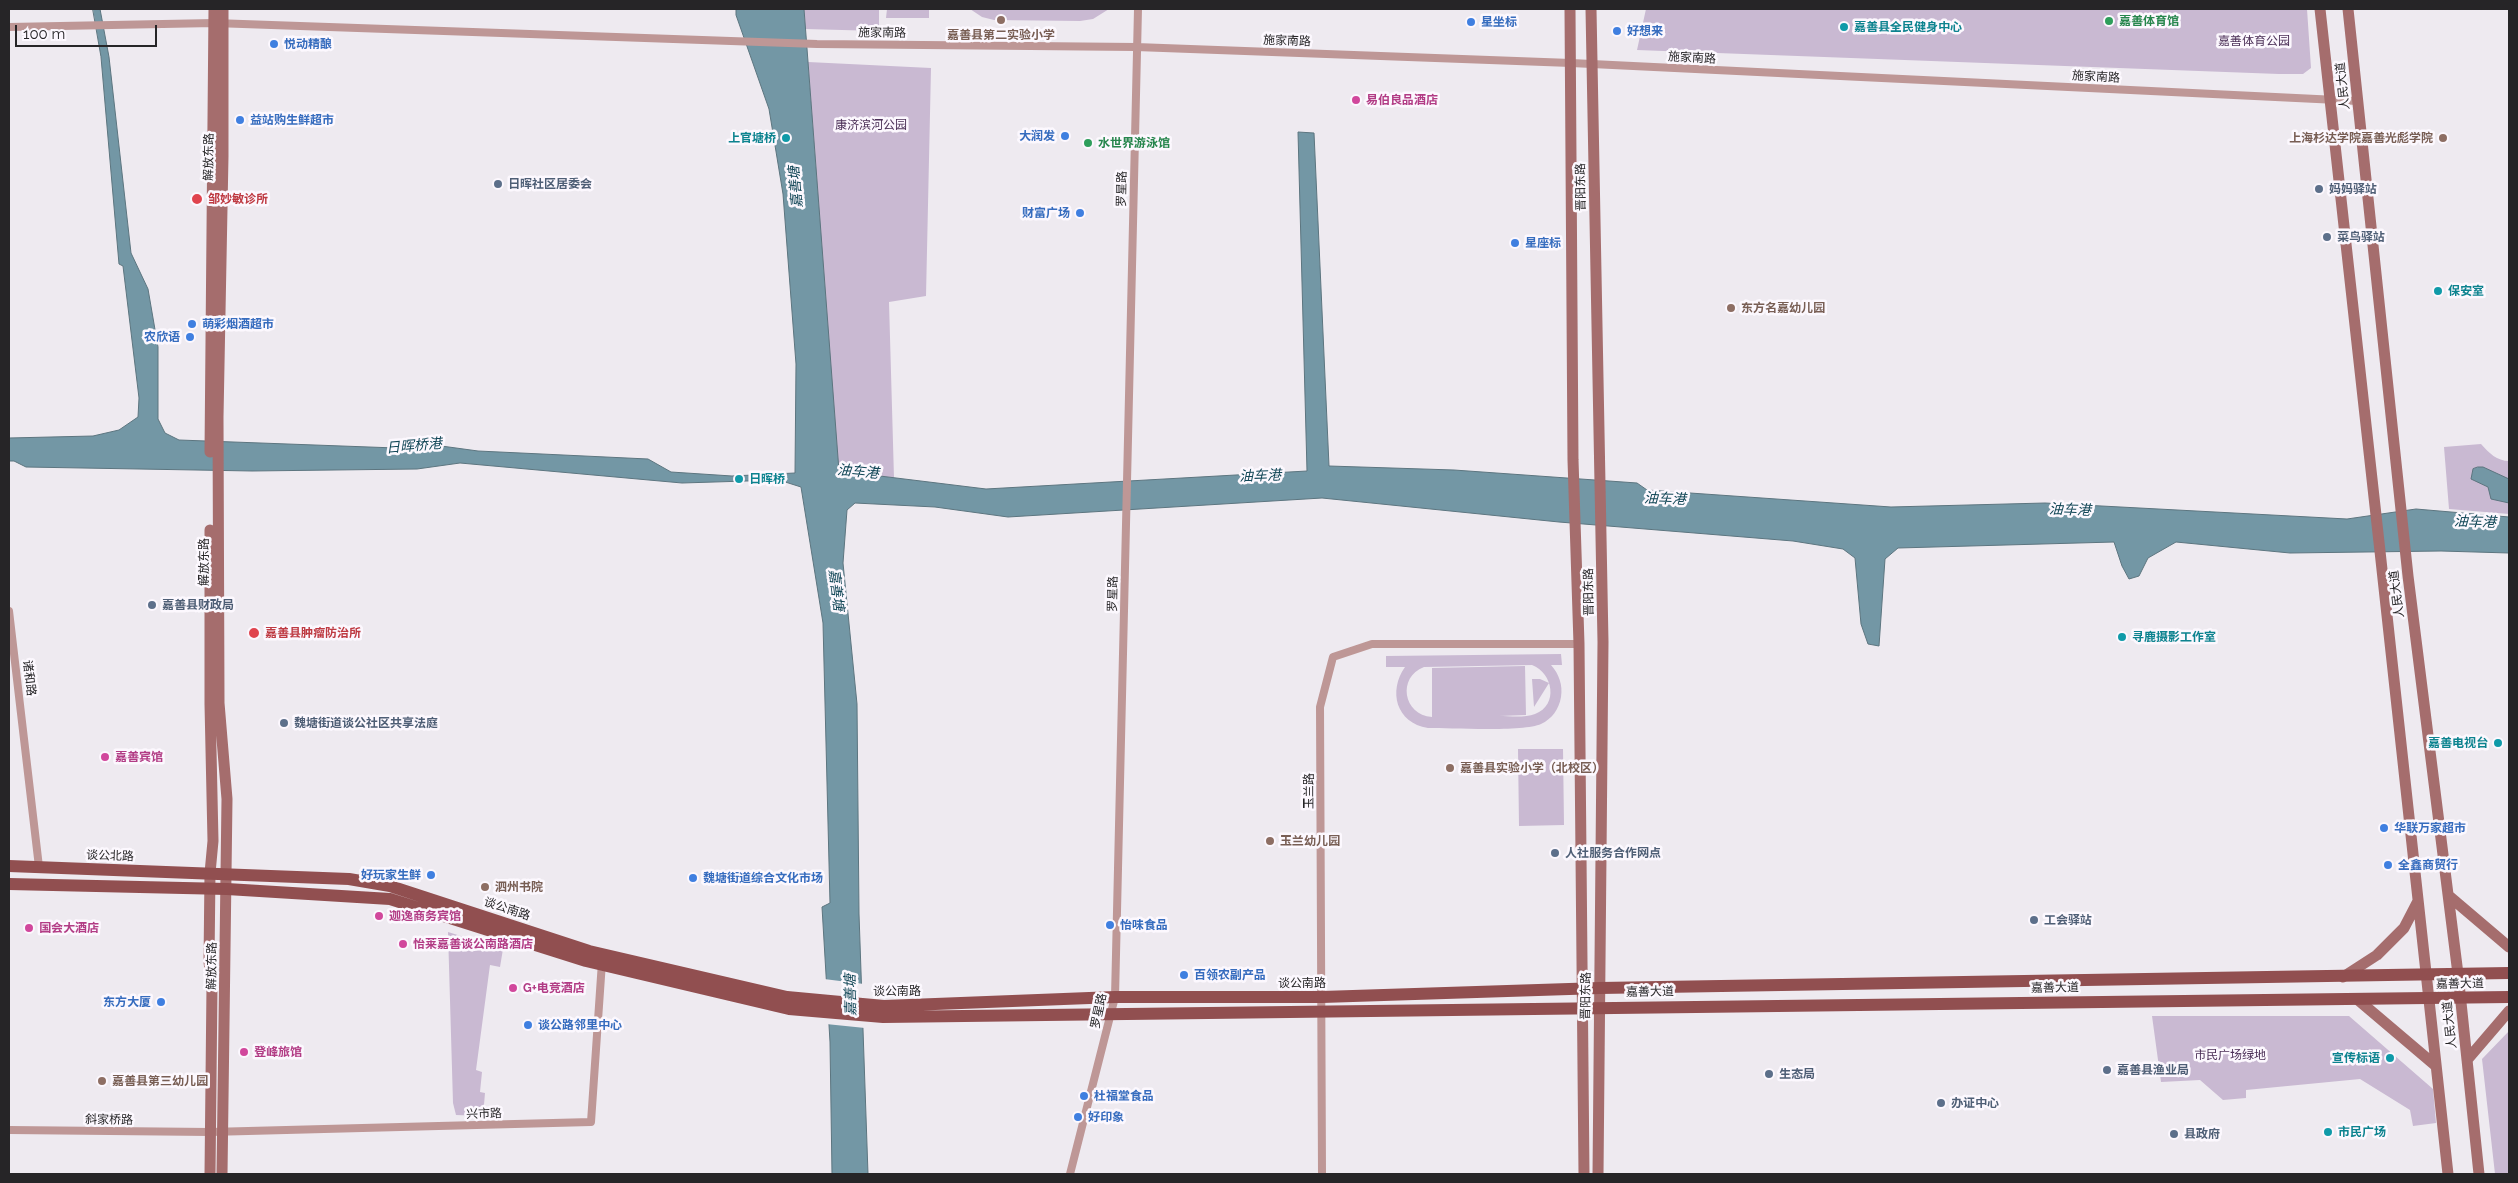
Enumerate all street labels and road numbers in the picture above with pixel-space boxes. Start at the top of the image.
street label: 施家南路 [858,25,906,41]
street label: 施家南路 [1263,33,1311,49]
street label: 施家南路 [1668,50,1716,66]
street label: 人民大道 [2333,61,2353,111]
street label: 施家南路 [2072,69,2120,85]
street label: 解放东路 [201,133,217,181]
street label: 晋阳东路 [1573,163,1589,211]
street label: 罗星路 [1114,171,1130,207]
street label: 解放东路 [197,538,211,586]
street label: 晋阳东路 [1581,568,1597,616]
street label: 人民大道 [2387,569,2407,619]
street label: 罗星路 [1105,576,1121,612]
street label: 诸和路 [20,659,38,697]
street label: 玉兰路 [1302,773,1316,809]
street label: 谈公北路 [86,848,134,864]
street label: 谈公南路 [482,895,532,923]
street label: 解放东路 [204,942,220,990]
street label: 晋阳东路 [1578,972,1594,1020]
street label: 谈公南路 [1278,976,1326,990]
street label: 嘉善大道 [2436,976,2484,992]
street label: 嘉善大道 [2031,980,2079,996]
street label: 谈公南路 [873,984,921,998]
street label: 嘉善大道 [1626,984,1674,1000]
street label: 罗星路 [1088,992,1110,1030]
street label: 人民大道 [2440,1000,2460,1050]
street label: 兴市路 [466,1106,502,1122]
street label: 斜家桥路 [85,1112,133,1128]

